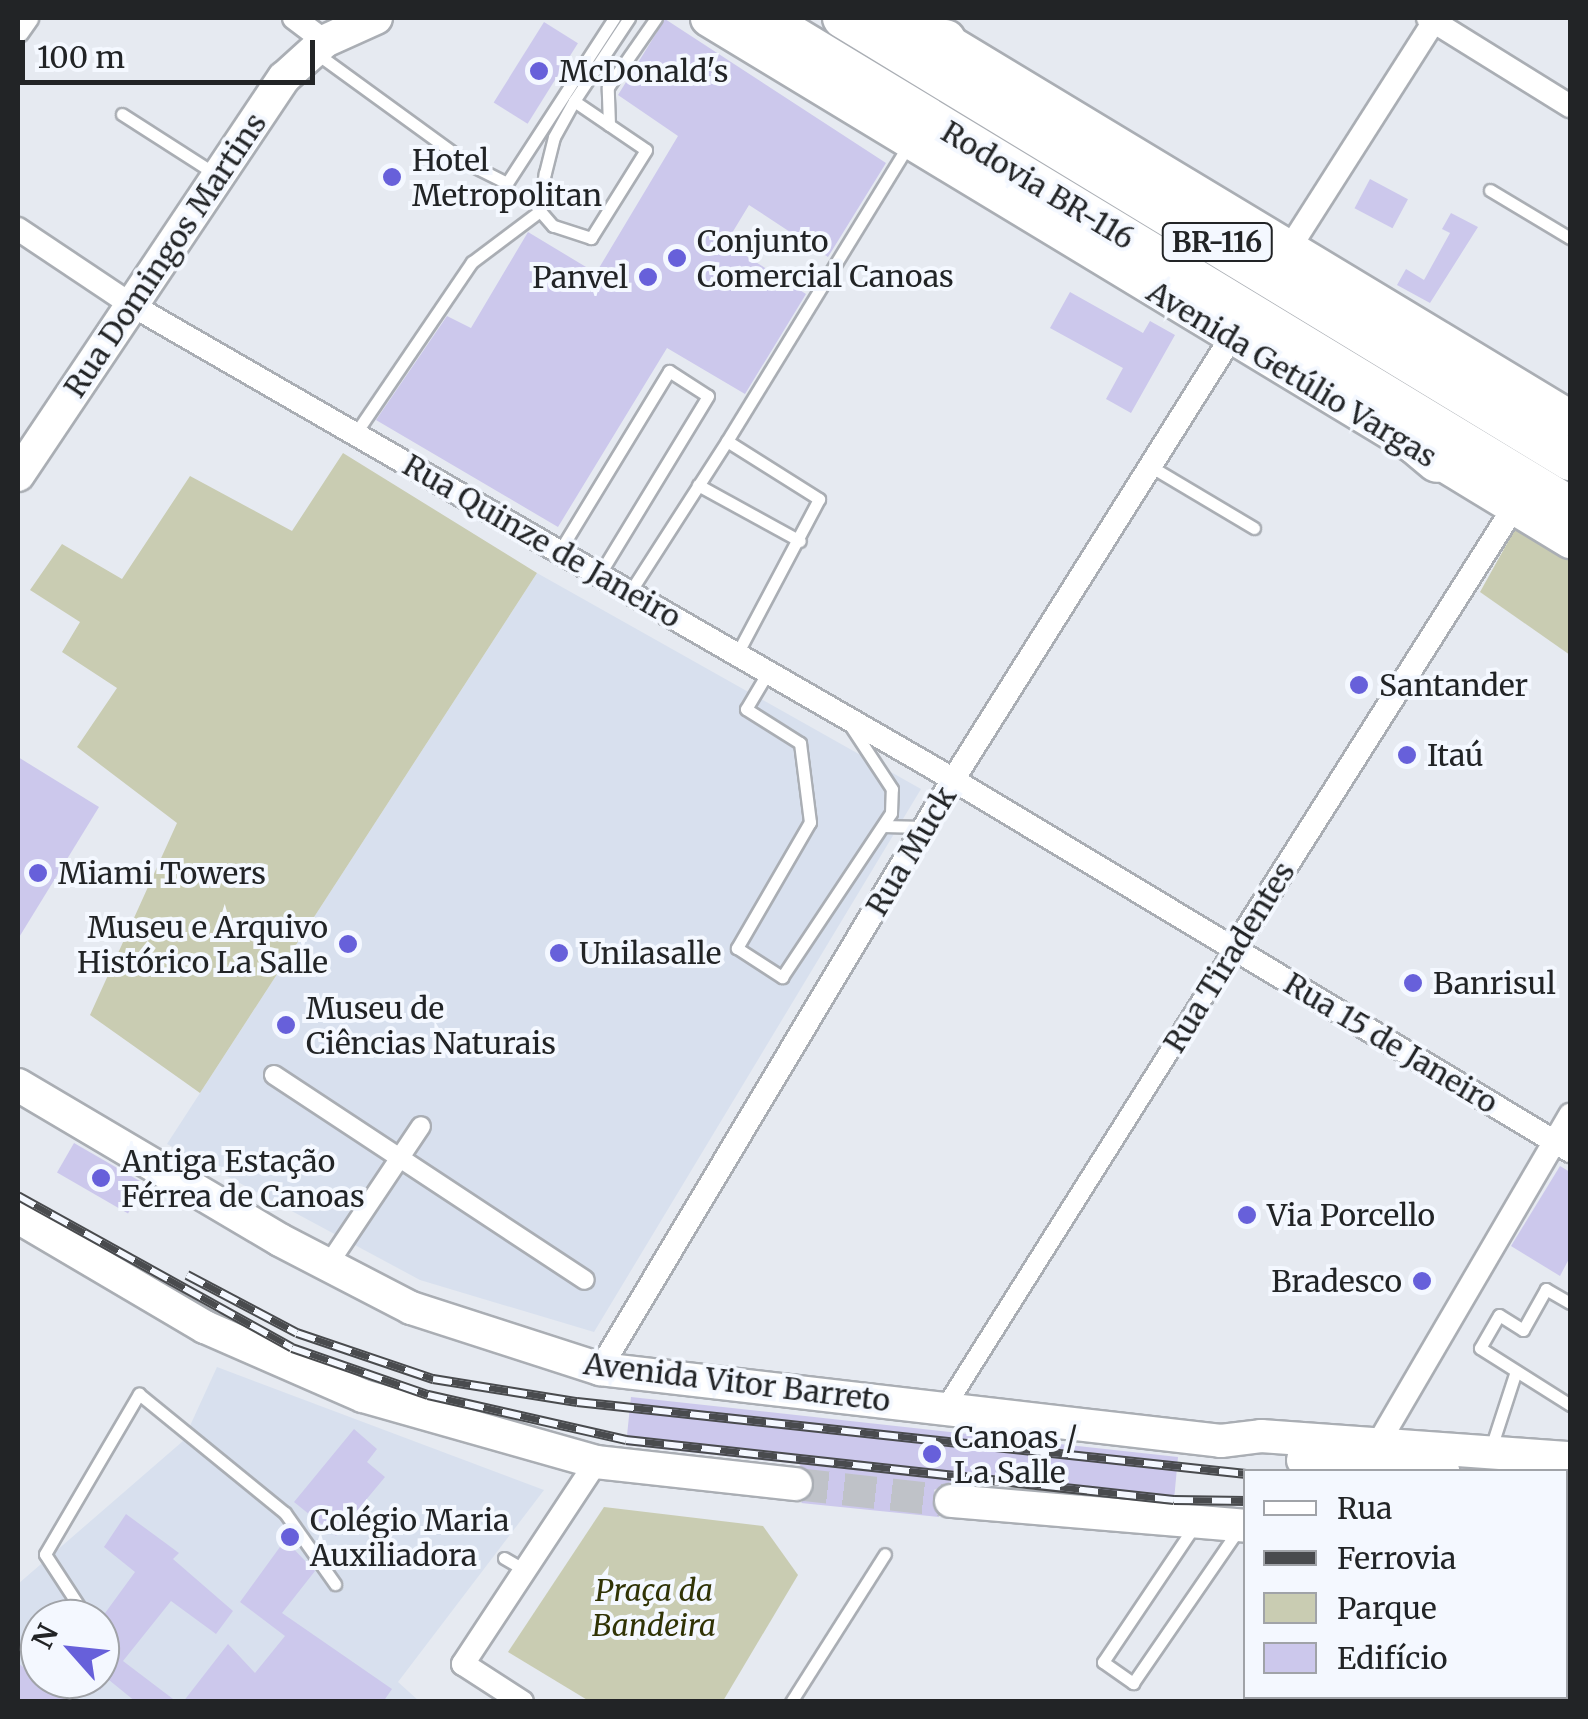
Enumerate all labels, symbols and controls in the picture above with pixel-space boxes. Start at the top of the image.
scale bar [25,20,320,82]
text: 100 m [37,38,125,76]
place label: McDonald's [559,53,728,89]
marker: McDonald's [528,60,550,82]
street label: Rua Domingos Martins [56,106,274,404]
street label: Rodovia BR-116 [935,113,1141,257]
place label: Hotel Metropolitan [412,142,602,212]
marker: Hotel Metropolitan [381,166,403,188]
road number: BR-116 [1160,219,1274,265]
place label: Conjunto Comercial Canoas [697,223,954,294]
marker: Conjunto Comercial Canoas [666,247,688,269]
place label: Panvel [532,259,628,295]
marker: Panvel [637,266,659,288]
street label: Avenida Getúlio Vargas [1141,273,1443,475]
street label: Rua Quinze de Janeiro [397,447,687,635]
place label: Santander [1379,667,1528,703]
marker: Santander [1348,674,1370,696]
place label: Itaú [1427,737,1484,773]
marker: Itaú [1396,744,1418,766]
street label: Rua Muck [859,780,963,922]
place label: Miami Towers [58,855,266,891]
street label: Rua Tiradentes [1156,855,1302,1059]
marker: Miami Towers [27,862,49,884]
place label: Museu e Arquivo Histórico La Salle [77,909,328,980]
marker: Museu e Arquivo Histórico La Salle [337,933,359,955]
place label: Unilasalle [579,935,721,971]
marker: Unilasalle [548,942,570,964]
street label: Rua 15 de Janeiro [1278,965,1504,1121]
place label: Banrisul [1433,965,1556,1001]
marker: Banrisul [1402,972,1424,994]
place label: Museu de Ciências Naturais [306,990,556,1060]
marker: Museu de Ciências Naturais [275,1014,297,1036]
place label: Antiga Estação Férrea de Canoas [121,1143,365,1214]
marker: Antiga Estação Férrea de Canoas [90,1167,112,1189]
place label: Via Porcello [1267,1197,1435,1233]
marker: Via Porcello [1236,1204,1258,1226]
place label: Bradesco [1271,1263,1402,1299]
marker: Bradesco [1411,1270,1433,1292]
street label: Avenida Vitor Barreto [582,1345,892,1419]
place label: Canoas / La Salle [954,1419,1077,1490]
marker: Canoas / La Salle [919,1441,945,1467]
legend [1243,1469,1568,1699]
text: Rua [1337,1489,1392,1527]
place label: Colégio Maria Auxiliadora [310,1502,509,1572]
marker: Colégio Maria Auxiliadora [279,1526,301,1548]
text: Ferrovia [1337,1539,1456,1577]
park label: Praça da Bandeira [592,1572,716,1642]
text: Parque [1337,1589,1437,1627]
north arrow [20,1599,120,1699]
text: N [24,1618,66,1654]
text: Edifício [1337,1639,1448,1677]

